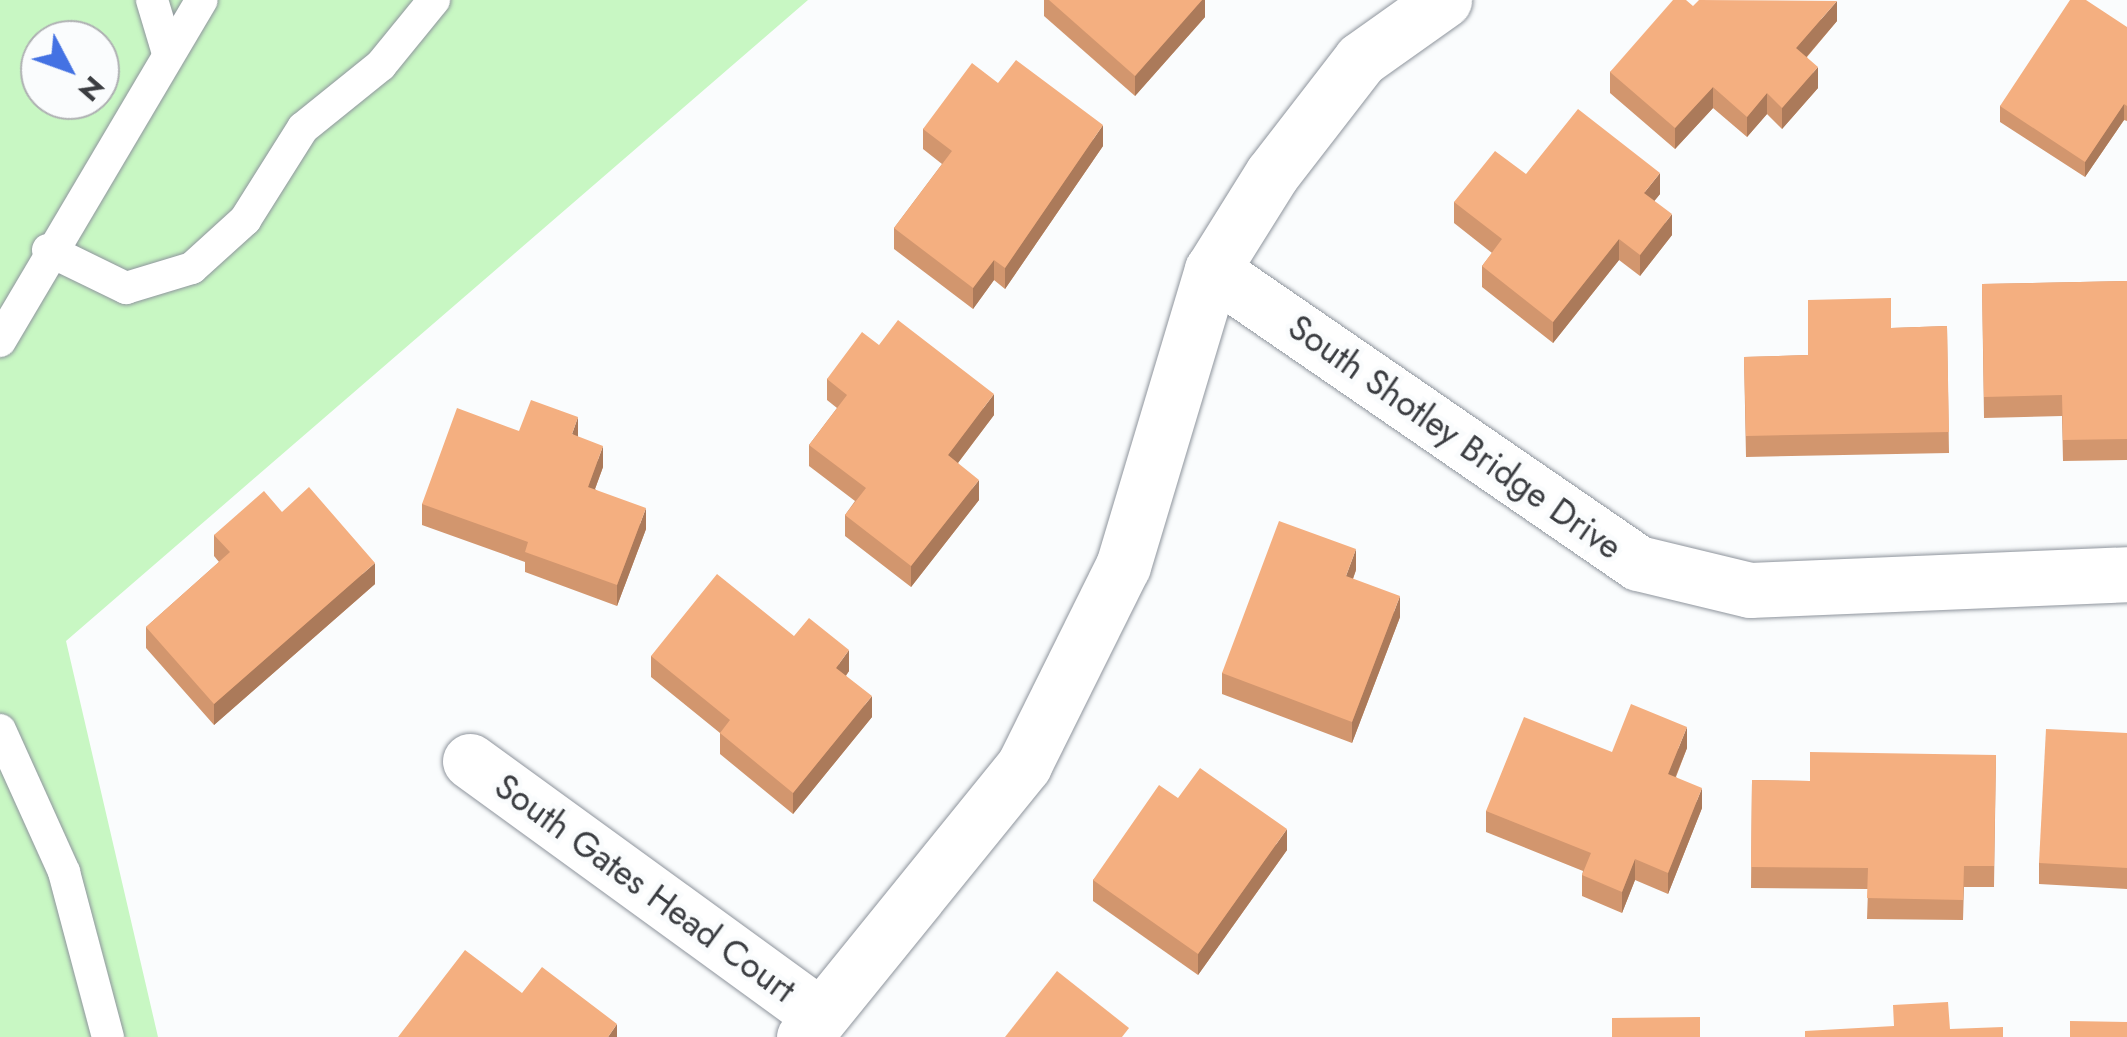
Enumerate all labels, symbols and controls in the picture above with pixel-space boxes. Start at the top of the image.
north arrow [20,20,120,120]
text: N [69,67,114,111]
street label: South Shotley Bridge Drive [1280,306,1630,568]
street label: South Gates Head Court [487,765,803,1011]

